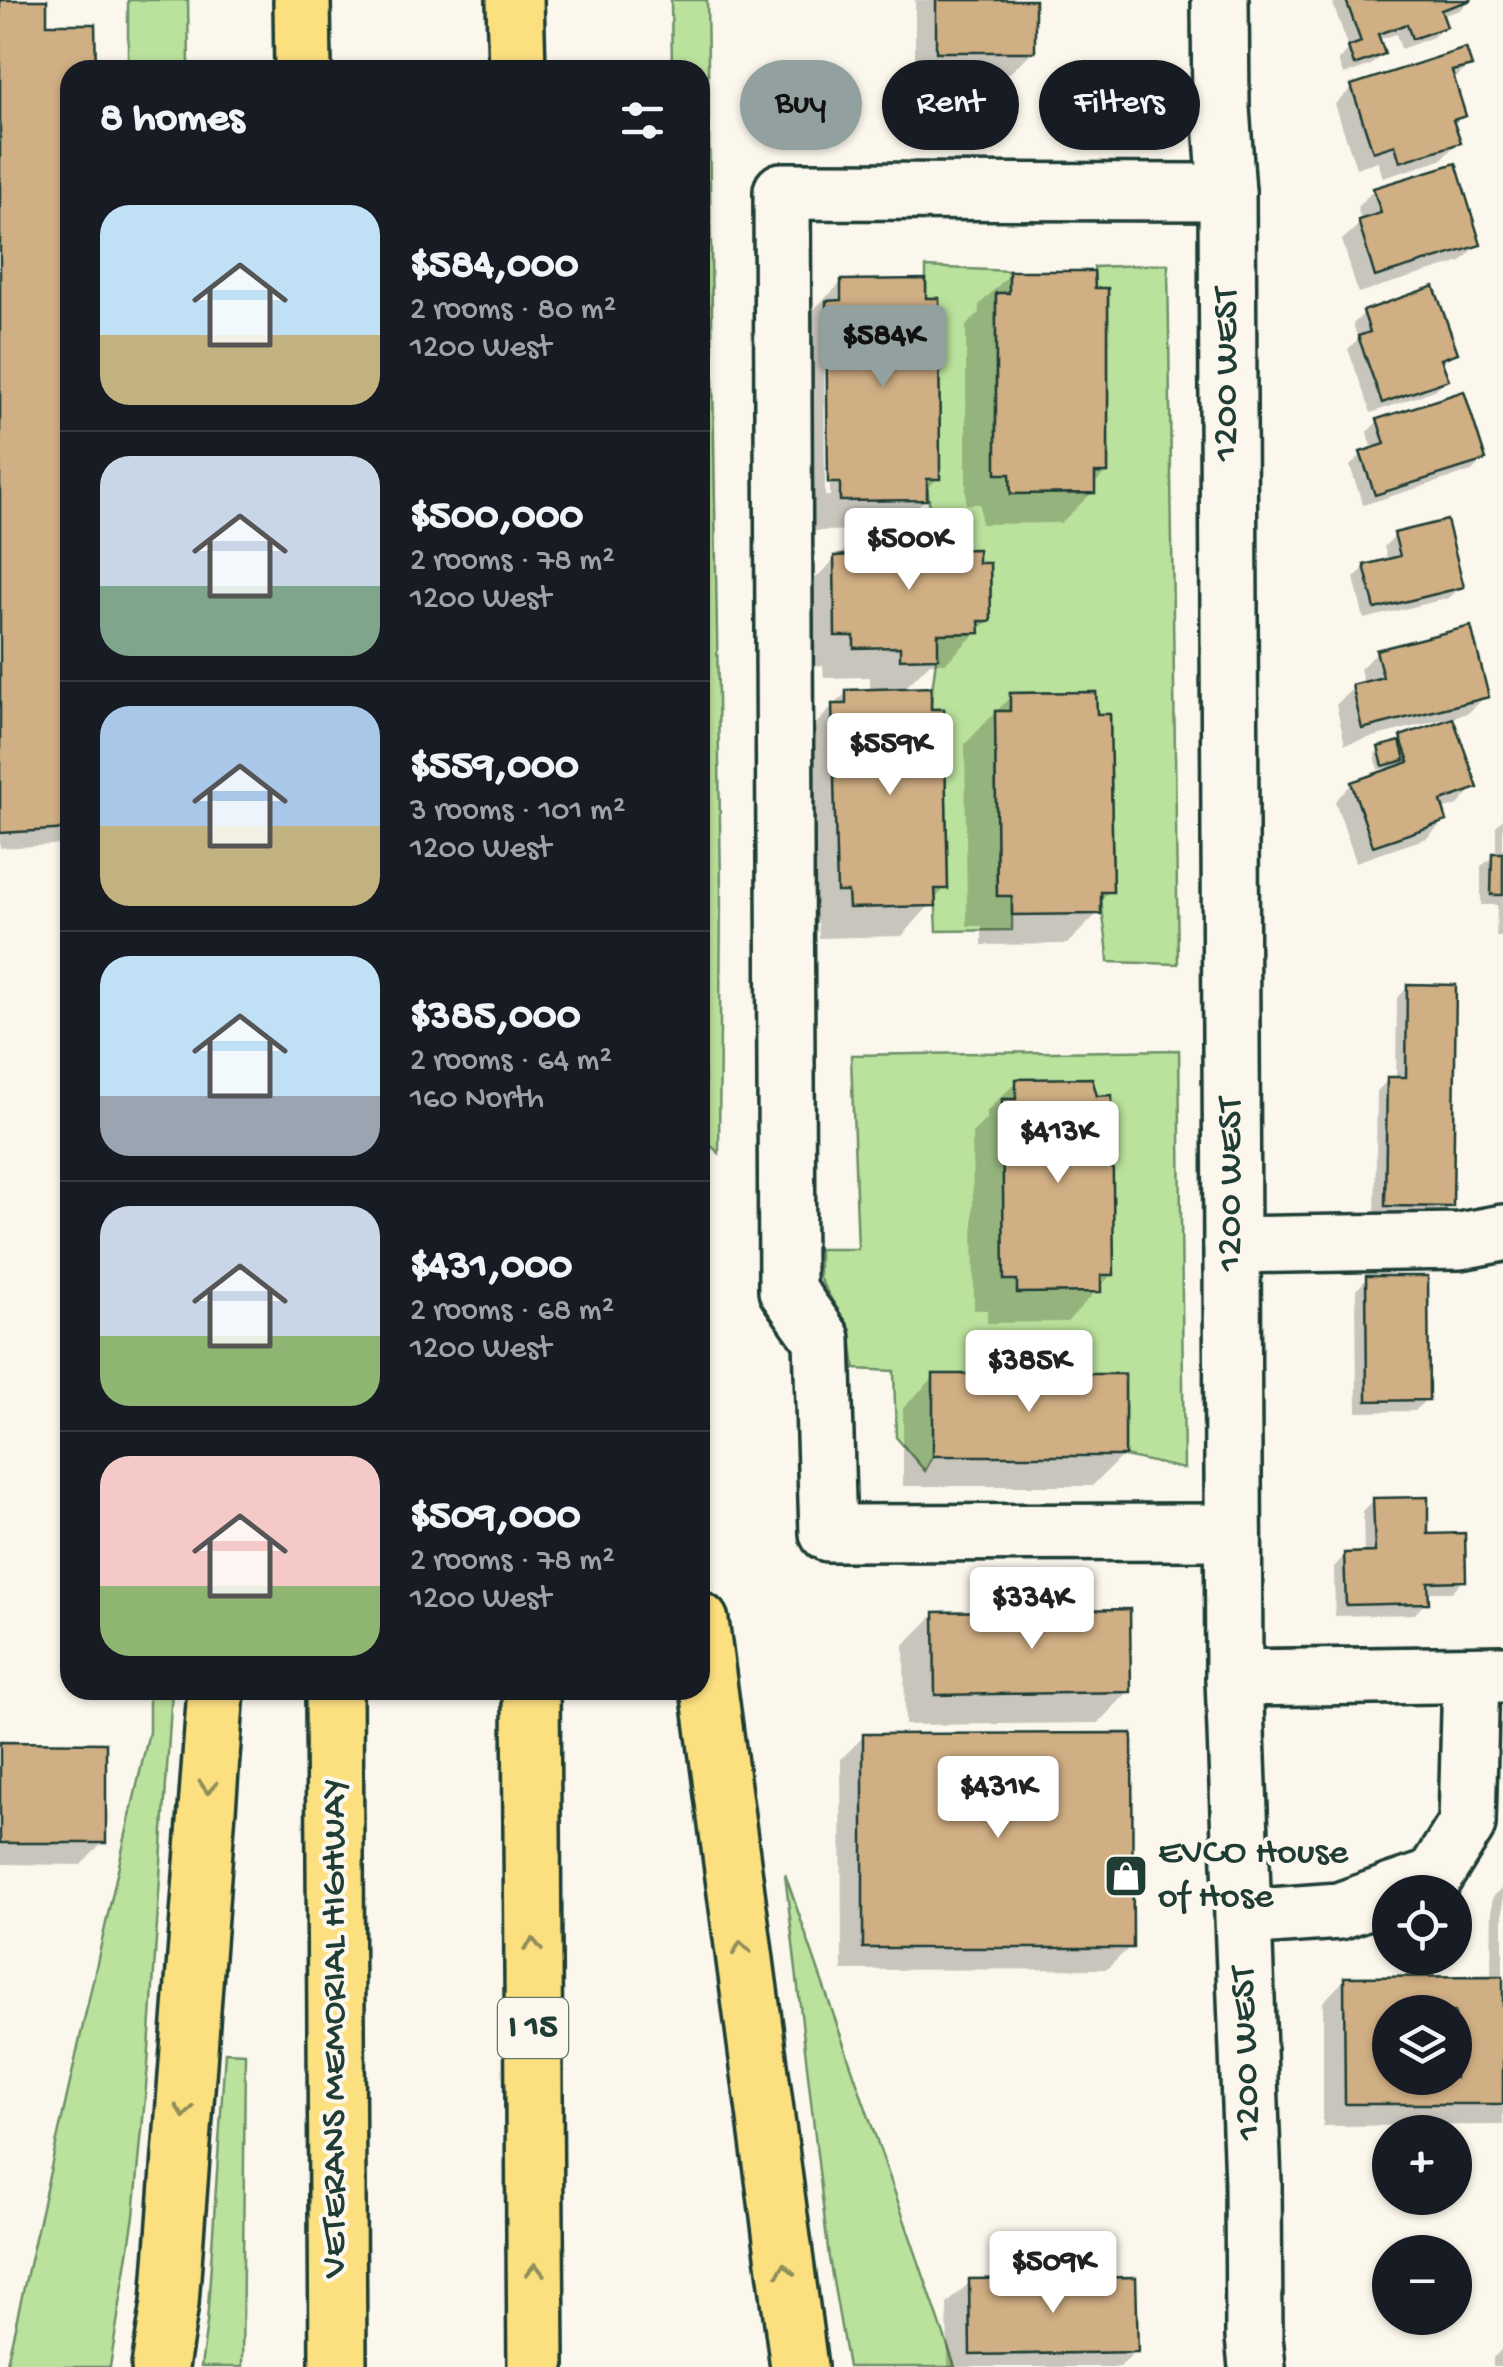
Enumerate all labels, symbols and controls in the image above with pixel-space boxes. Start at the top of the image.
chip: Buy [740,60,862,150]
chip: Rent [882,60,1019,150]
chip: Filters [1039,60,1200,150]
icon: filters [615,93,670,148]
text: 8 homes [100,96,244,145]
text: $584,000 [410,243,579,292]
icon: home [180,245,300,365]
street label: 1200 WEST [1206,285,1250,462]
text: 2 rooms · 80 m² [410,292,616,330]
pin: $584K [813,305,953,390]
text: $584K [842,318,924,356]
text: 1200 West [410,330,551,368]
text: $500,000 [410,494,583,543]
icon: home [180,496,300,616]
pin: $500K [839,508,979,593]
text: $500K [866,521,952,559]
text: 2 rooms · 78 m² [410,543,615,581]
text: 1200 West [410,581,551,619]
pin: $559K [820,713,960,798]
text: $559K [849,726,931,764]
text: $559,000 [410,744,579,793]
icon: home [180,746,300,866]
text: 3 rooms · 101 m² [410,793,625,831]
text: 1200 West [410,831,551,869]
text: $385,000 [410,994,581,1043]
icon: home [180,996,300,1116]
text: 2 rooms · 64 m² [410,1043,612,1081]
text: 160 North [410,1081,544,1119]
street label: 1200 WEST [1210,1095,1254,1272]
pin: $413K [988,1101,1128,1186]
text: $413K [1020,1114,1096,1152]
text: $431,000 [410,1244,572,1293]
icon: home [180,1246,300,1366]
text: 2 rooms · 68 m² [410,1293,614,1331]
pin: $385K [959,1330,1099,1415]
text: 1200 West [410,1331,551,1369]
text: $385K [988,1343,1070,1381]
text: $509,000 [410,1494,581,1543]
icon: home [180,1496,300,1616]
text: 2 rooms · 78 m² [410,1543,615,1581]
pin: $334K [962,1567,1102,1652]
text: $334K [992,1580,1072,1618]
text: 1200 West [410,1581,551,1619]
pin: $431K [928,1756,1068,1841]
text: $431K [960,1769,1036,1807]
street label: VETERANS MEMORIAL HIGHWAY [314,1778,358,2279]
one-way arrow [198,1780,220,1796]
place label: EVCO House of Hose [1158,1832,1349,1920]
shop icon: EVCO House of Hose [1103,1853,1149,1899]
map controls [1372,1875,1472,2335]
button: locate [1372,1875,1472,1975]
one-way arrow [522,1936,543,1952]
one-way arrow [731,1940,752,1956]
street label: 1200 WEST [1223,1964,1273,2142]
button: layers [1372,1995,1472,2095]
road number: I 15 [498,1998,568,2058]
one-way arrow [174,2104,196,2120]
button: + [1372,2115,1472,2215]
pin: $509K [983,2231,1123,2316]
button: − [1372,2235,1472,2335]
text: $509K [1011,2244,1095,2282]
one-way arrow [524,2261,546,2276]
one-way arrow [776,2262,797,2279]

